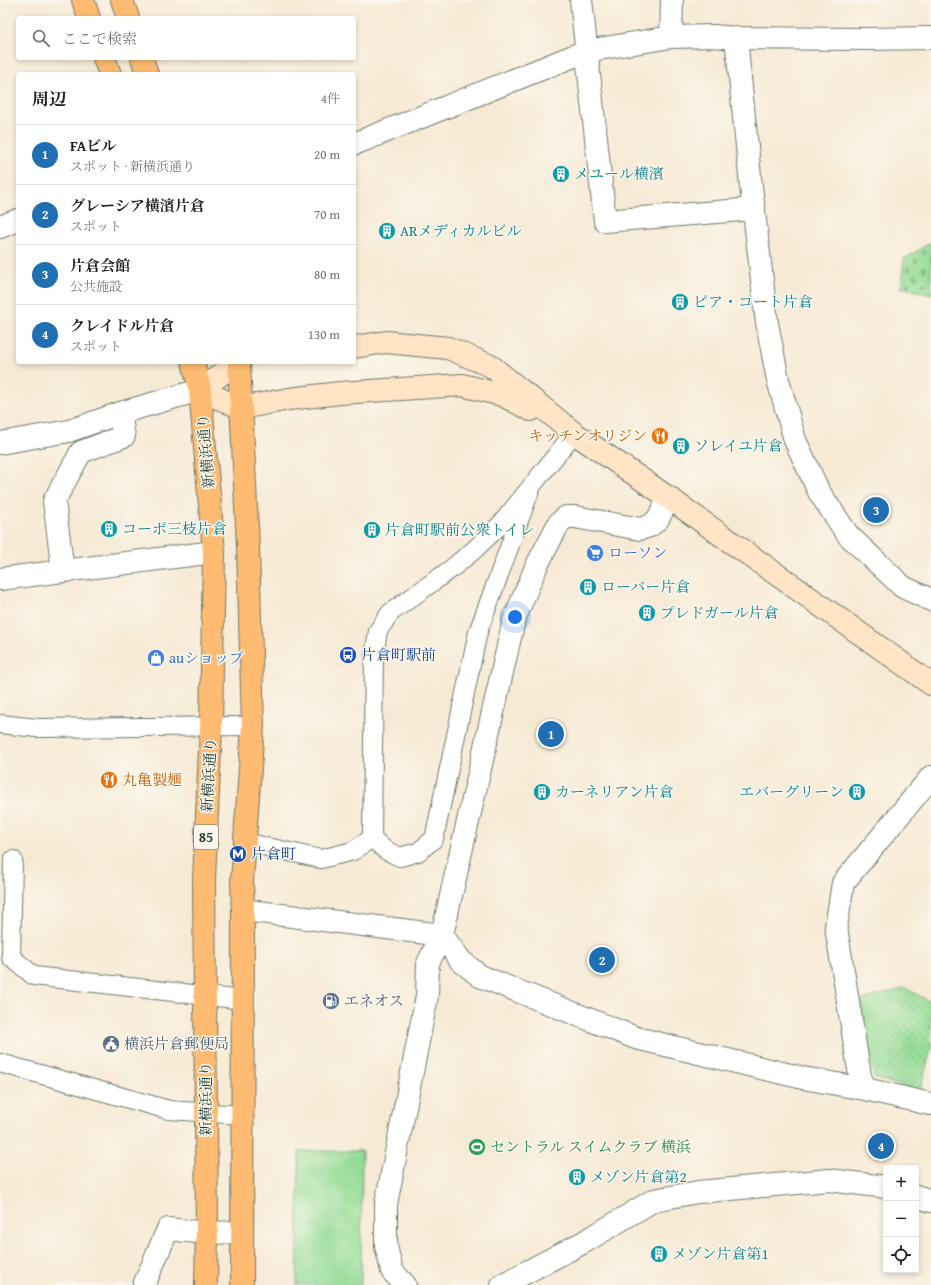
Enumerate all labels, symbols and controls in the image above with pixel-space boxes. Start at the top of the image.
search box [16,16,356,60]
icon: search [30,27,52,49]
text: ここで検索 [62,28,137,49]
text: 周辺 [32,86,66,111]
text: 4件 [321,89,340,108]
text: FAビル [70,135,116,156]
text: 1 [42,145,48,164]
text: 20 m [314,145,340,164]
text: スポット · 新横浜通り [70,157,195,176]
place label: メユール横濱 [574,163,664,184]
building icon: メユール横濱 [551,164,571,184]
text: グレーシア横濱片倉 [70,195,205,216]
text: 2 [42,205,48,224]
text: 70 m [314,205,340,224]
text: スポット [70,217,122,236]
place label: ARメディカルビル [400,220,522,241]
building icon: ARメディカルビル [377,221,397,241]
text: 片倉会館 [70,255,130,276]
text: 3 [42,265,48,284]
text: 80 m [314,265,340,284]
text: 公共施設 [70,277,122,296]
place label: ピア・コート片倉 [693,291,813,312]
building icon: ピア・コート片倉 [670,292,690,312]
text: クレイドル片倉 [70,315,174,336]
text: 4 [42,325,48,344]
text: 130 m [308,325,340,344]
text: スポット [70,337,122,356]
street label: 新横浜通り [192,413,219,489]
place label: キッチンオリジン [528,425,647,446]
restaurant icon: キッチンオリジン [650,426,670,446]
place label: ソレイユ片倉 [694,435,783,456]
building icon: ソレイユ片倉 [671,436,691,456]
pin: 3 [863,495,889,525]
place label: コーポ三枝片倉 [122,518,227,539]
building icon: コーポ三枝片倉 [99,519,119,539]
place label: 片倉町駅前公衆トイレ [385,519,534,540]
building icon: 片倉町駅前公衆トイレ [362,520,382,540]
place label: ローソン [608,542,667,563]
supermarket icon: ローソン [585,543,605,563]
place label: ローバー片倉 [601,576,690,597]
building icon: ローバー片倉 [578,577,598,597]
place label: プレドガール片倉 [660,602,779,623]
building icon: プレドガール片倉 [637,603,657,623]
your location [505,607,525,627]
place label: 片倉町駅前 [361,644,436,665]
bus stop icon: 片倉町駅前 [338,645,358,665]
place label: auショップ [169,647,244,668]
shop icon: auショップ [146,648,166,668]
pin: 1 [538,719,564,749]
street label: 新横浜通り [196,737,221,813]
place label: 丸亀製麺 [122,769,182,790]
restaurant icon: 丸亀製麺 [99,770,119,790]
place label: カーネリアン片倉 [555,781,674,802]
place label: エバーグリーン [739,781,844,802]
building icon: カーネリアン片倉 [532,782,552,802]
building icon: エバーグリーン [847,782,867,802]
road number: 85 [194,825,218,849]
place label: 片倉町 [251,843,296,864]
metro station icon: 片倉町 [228,844,248,864]
pin: 2 [589,945,615,975]
place label: エネオス [344,990,404,1011]
fuel station icon: エネオス [321,991,341,1011]
place label: 横浜片倉郵便局 [124,1033,229,1054]
public building icon: 横浜片倉郵便局 [101,1034,121,1054]
street label: 新横浜通り [195,1061,216,1137]
pin: 4 [868,1131,894,1161]
place label: セントラル スイムクラブ 横浜 [490,1136,691,1157]
sports icon: セントラル スイムクラブ 横浜 [467,1137,487,1157]
map controls [883,1165,919,1273]
button: + [883,1165,919,1201]
place label: メゾン片倉第2 [590,1166,687,1187]
building icon: メゾン片倉第2 [567,1167,587,1187]
button: − [883,1201,919,1237]
button: locate [883,1237,919,1273]
place label: メゾン片倉第1 [672,1243,769,1264]
building icon: メゾン片倉第1 [649,1244,669,1264]

